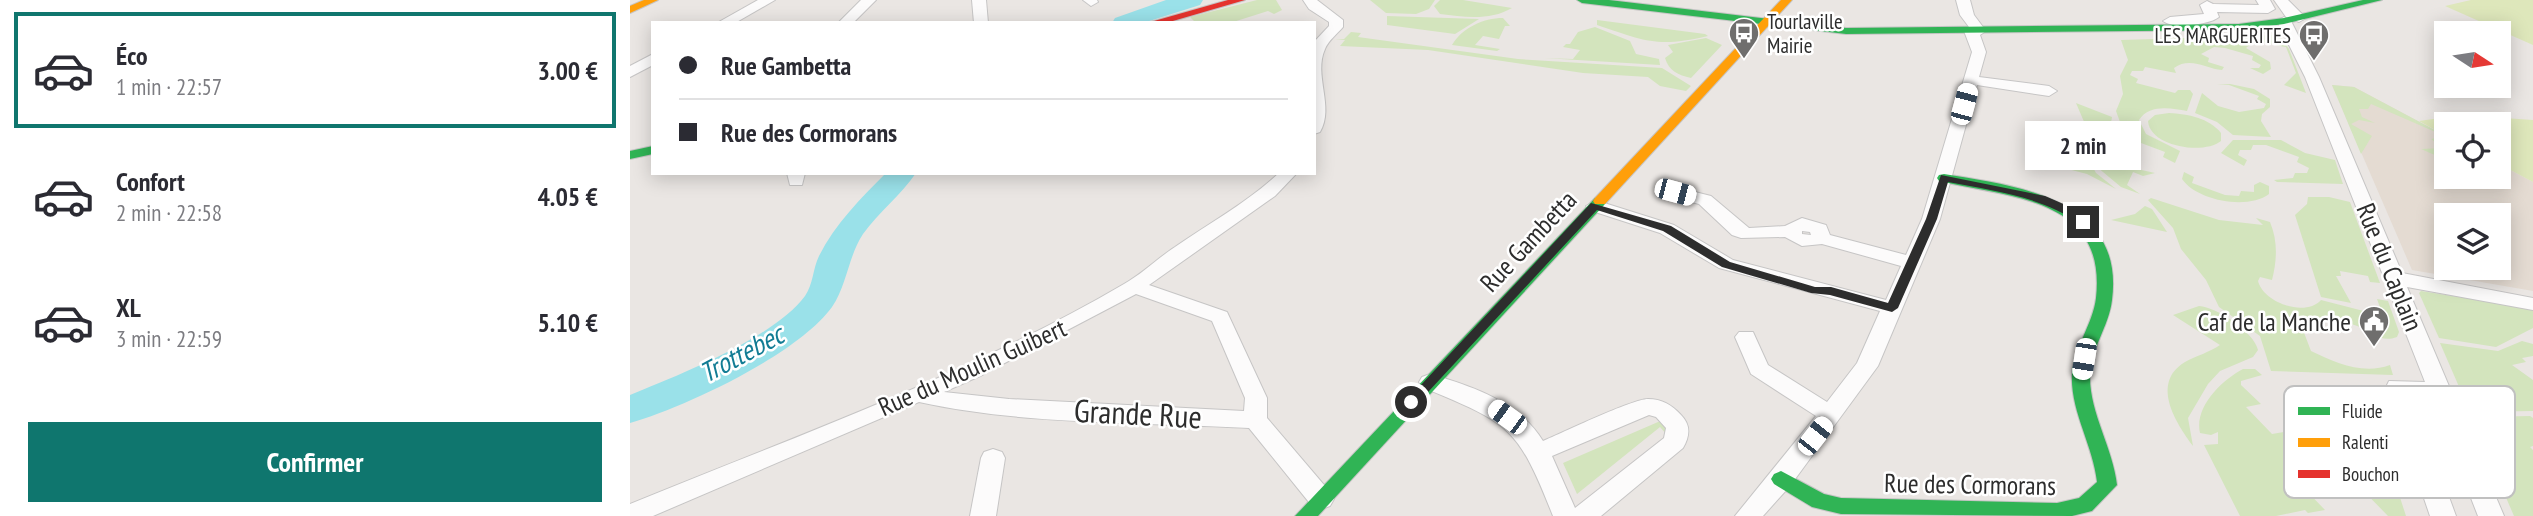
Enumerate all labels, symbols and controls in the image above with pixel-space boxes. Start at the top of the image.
place label: Tourlaville Mairie [1767,8,1843,59]
bus stop icon: Tourlaville Mairie [1727,16,1761,60]
bus stop icon: LES MARGUERITES [2297,18,2331,62]
north arrow [2434,21,2511,98]
map controls [2434,21,2511,280]
place label: LES MARGUERITES [2154,22,2291,49]
icon: car [32,39,95,102]
text: Éco [116,39,148,72]
text: Rue Gambetta [721,49,851,82]
text: 3.00 € [537,54,598,87]
text: 1 min · 22:57 [116,72,222,101]
car [1949,81,1980,127]
button: locate [2434,112,2511,189]
text: Rue des Cormorans [721,116,897,149]
callout: 2 min [2025,120,2141,170]
text: 2 min [2060,131,2106,160]
icon: car [32,165,95,228]
text: Confort [116,165,185,198]
car [1652,176,1699,208]
text: 4.05 € [537,180,598,213]
street label: Rue Gambetta [1473,183,1583,299]
text: 2 min · 22:58 [116,198,222,227]
street label: Rue du Caplain [2349,198,2431,336]
button: layers [2434,203,2511,280]
route end [2067,206,2099,238]
icon: car [32,291,95,354]
text: XL [116,291,141,324]
public building icon: Caf de la Manche [2357,304,2391,348]
place label: Caf de la Manche [2198,305,2351,338]
text: 5.10 € [537,306,598,339]
street label: Rue du Moulin Guibert [873,311,1071,423]
water label: Trottebec [693,314,792,390]
text: 3 min · 22:59 [116,324,222,353]
car [2071,337,2098,381]
route start [1395,386,1427,418]
legend [2284,386,2515,498]
street label: Grande Rue [1073,389,1203,437]
car [1484,396,1531,438]
text: Fluide [2342,399,2383,423]
car [1794,413,1837,459]
button: Confirmer [28,422,602,502]
text: Ralenti [2342,430,2389,454]
text: Bouchon [2342,462,2399,486]
street label: Rue des Cormorans [1884,466,2056,502]

